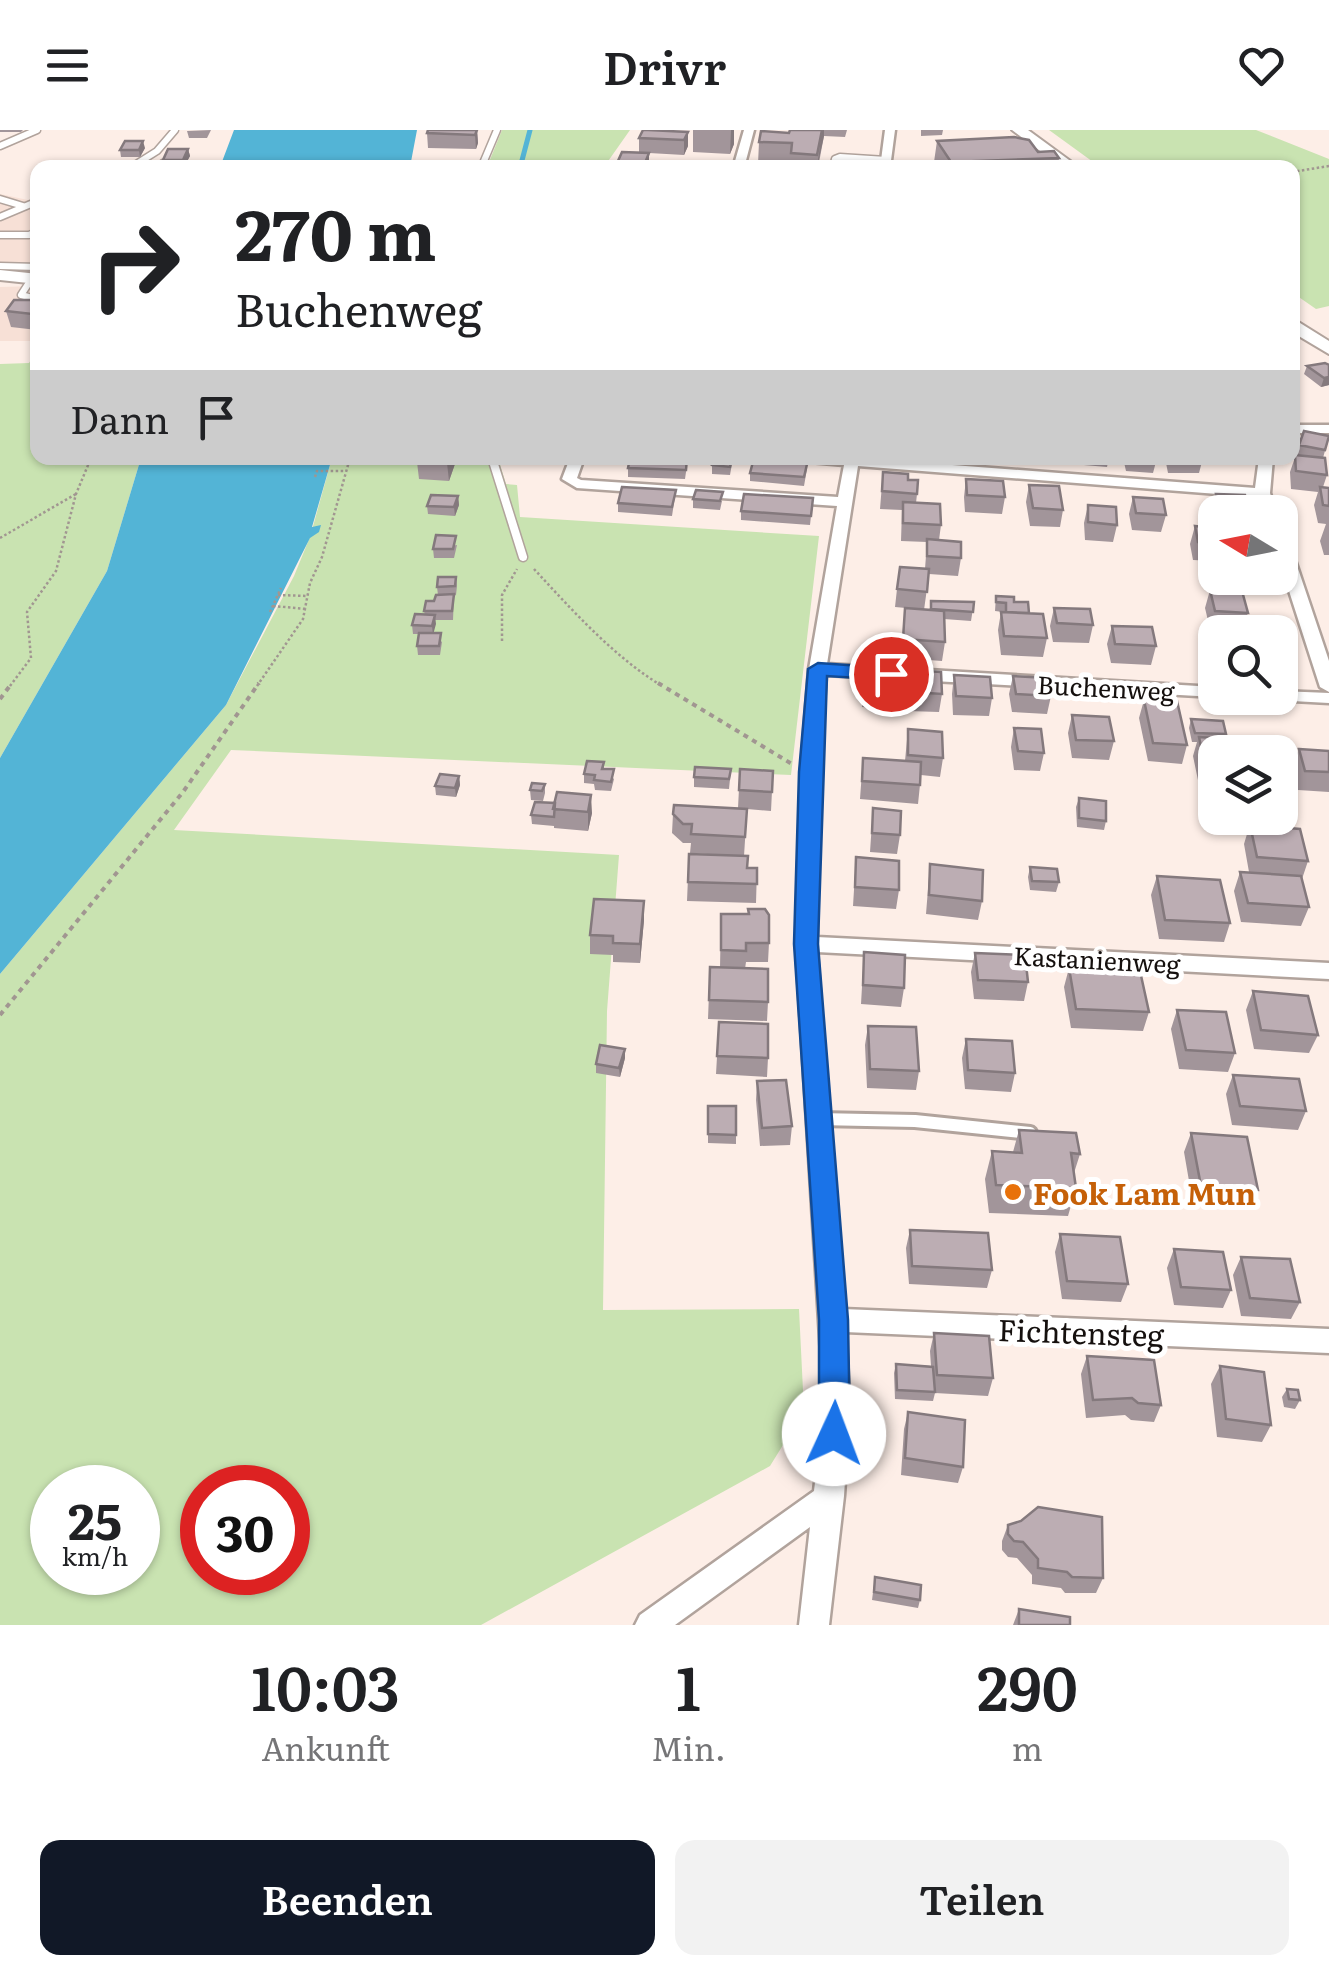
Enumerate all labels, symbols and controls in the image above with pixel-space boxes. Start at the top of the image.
text: Drivr [603,32,726,99]
icon: menu [40,38,95,93]
icon: heart [1234,38,1289,93]
text: 270 m [235,179,437,283]
icon: right [70,200,200,330]
text: Buchenweg [235,274,482,341]
text: Dann [70,389,169,446]
icon: arrive [189,390,244,445]
north arrow [1198,495,1298,595]
map controls [1198,495,1298,835]
button: search [1198,615,1298,715]
pin [849,632,934,717]
icon: arrive [864,647,919,702]
street label: Buchenweg [1036,665,1176,709]
button: layers [1198,735,1298,835]
street label: Kastanienweg [1013,936,1181,982]
place label: Fook Lam Mun [1033,1170,1256,1214]
marker: Fook Lam Mun [1002,1181,1024,1203]
street label: Fichtensteg [997,1306,1165,1356]
position arrow [782,1382,886,1486]
speed limit sign: 30 [180,1465,310,1595]
text: 25 [68,1481,122,1555]
text: km/h [62,1537,128,1574]
text: 10:03 [251,1640,400,1729]
text: 1 [676,1640,701,1729]
text: 290 [977,1640,1078,1729]
text: Ankunft [261,1723,390,1771]
text: Min. [651,1723,726,1771]
text: m [1012,1723,1043,1771]
button: Beenden [40,1840,655,1955]
button: Teilen [675,1840,1289,1955]

